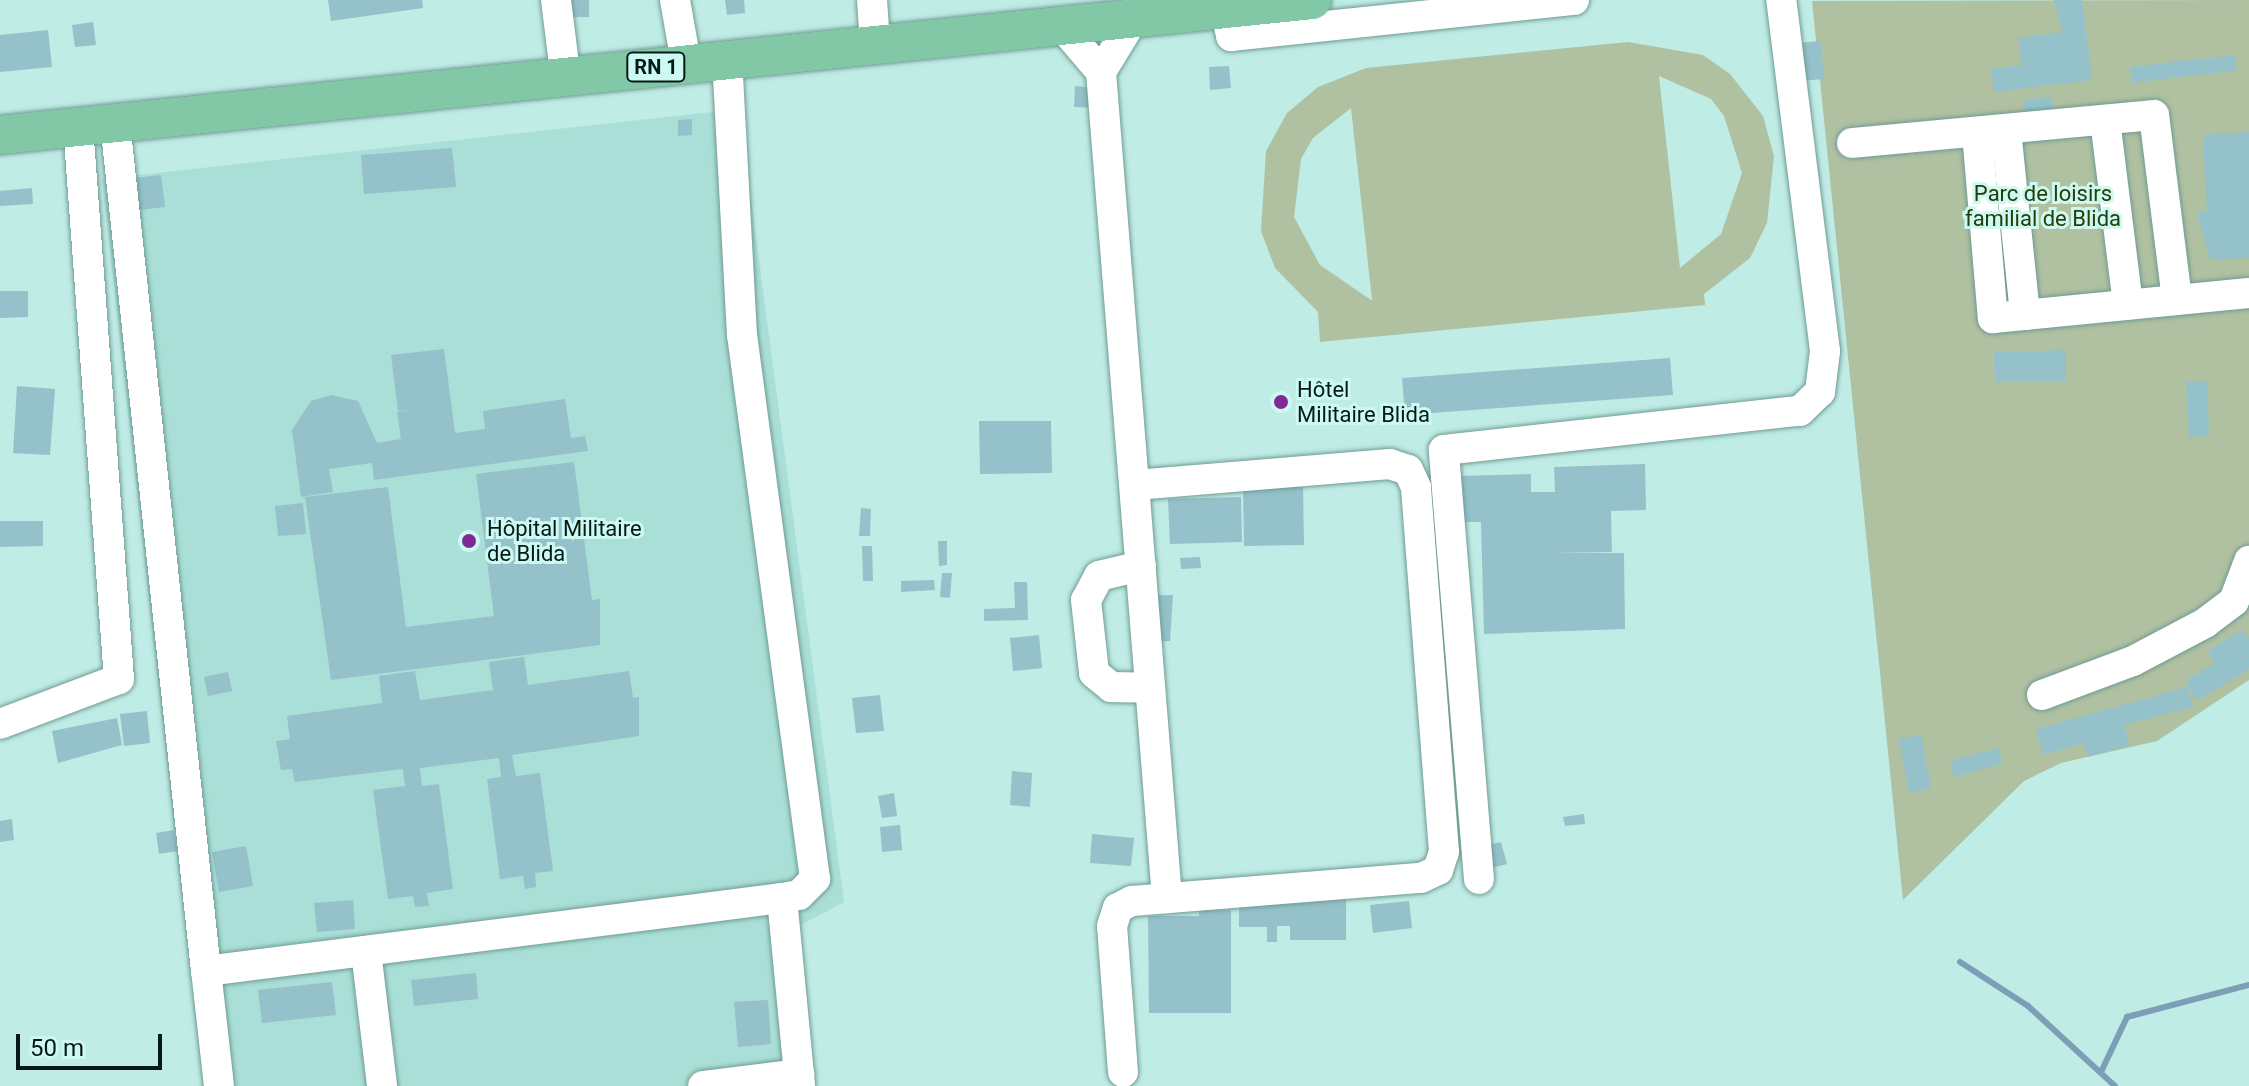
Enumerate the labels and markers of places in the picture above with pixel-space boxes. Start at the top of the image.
place label: Hôtel Militaire Blida [1297,376,1430,428]
marker: Hôtel Militaire Blida [1272,393,1290,411]
place label: Hôpital Militaire de Blida [487,515,642,566]
marker: Hôpital Militaire de Blida [458,530,480,552]

